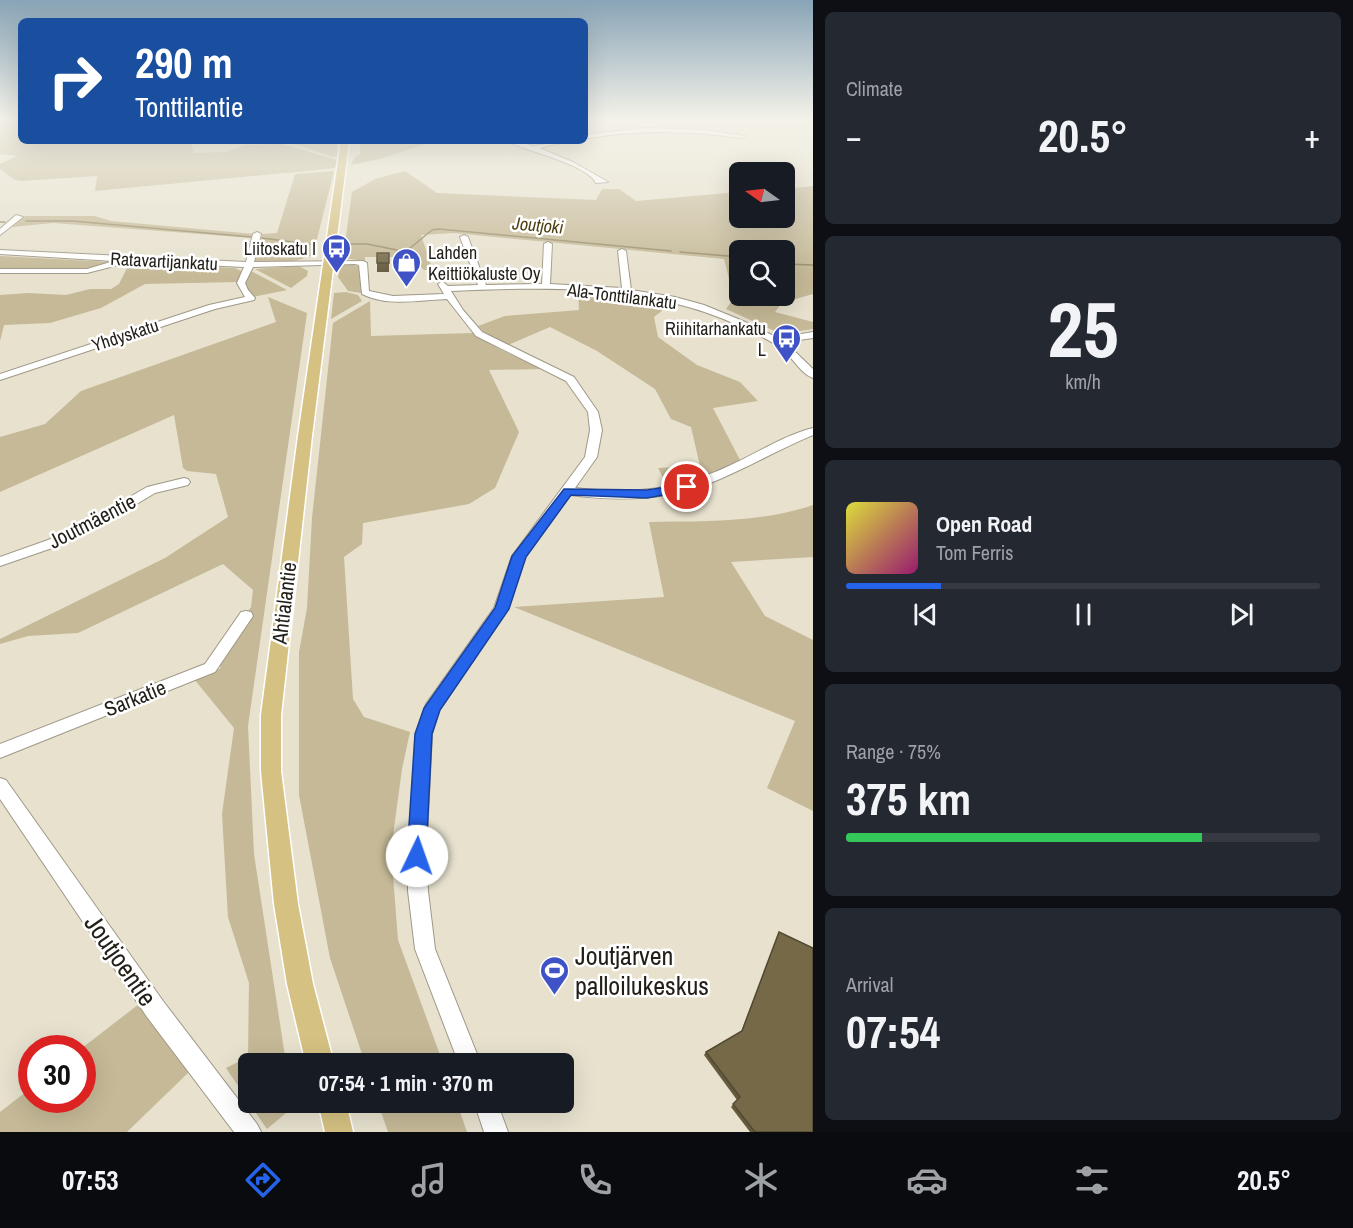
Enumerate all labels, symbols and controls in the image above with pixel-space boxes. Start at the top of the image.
text: 290 m [135,35,233,91]
icon: right [36,42,114,120]
text: Climate [846,75,903,102]
text: Tonttilantie [135,89,243,125]
text: 20.5° [1038,105,1128,166]
text: − [846,114,862,158]
text: + [1304,114,1320,158]
north arrow [729,162,795,228]
map controls [729,162,795,306]
water label: Joutjoki [511,210,564,240]
bus stop icon: Liitoskatu I [321,232,353,274]
place label: Liitoskatu I [244,236,316,261]
place label: Lahden Keittiökaluste Oy [428,240,541,286]
button: search [729,240,795,306]
street label: Ratavartijankatu [110,246,218,276]
shop icon: Lahden Keittiökaluste Oy [391,246,423,288]
text: 25 [1047,276,1119,381]
street label: Ala-Tonttilankatu [565,277,678,315]
street label: Yhdyskatu [88,312,162,358]
place label: Riihitarhankatu L [665,316,766,362]
bus stop icon: Riihitarhankatu L [771,322,803,364]
text: km/h [1065,368,1101,395]
pin [661,461,712,512]
icon: arrive [670,470,703,503]
street label: Joutmäentie [43,487,141,555]
text: Open Road [936,509,1032,539]
text: Tom Ferris [936,539,1014,566]
street label: Ahtialantie [264,560,303,647]
icon: previous [909,598,942,631]
icon: pause [1067,598,1100,631]
icon: next [1225,598,1258,631]
street label: Sarkatie [100,673,170,723]
text: Range · 75% [846,738,941,765]
text: 375 km [846,768,971,829]
position arrow [385,824,449,888]
street label: Joutjoentie [77,907,165,1013]
place label: Joutjärven palloilukeskus [575,938,709,1003]
sports icon: Joutjärven palloilukeskus [538,954,570,996]
text: Arrival [846,971,893,998]
text: 07:54 [846,1001,940,1062]
speed limit sign: 30 [18,1035,96,1113]
text: 07:54 · 1 min · 370 m [319,1068,493,1098]
icon: directions [242,1159,284,1201]
icon: music [408,1159,450,1201]
icon: phone [574,1159,616,1201]
icon: climate [740,1159,782,1201]
icon: car [906,1159,948,1201]
icon: filters [1071,1159,1113,1201]
text: 07:53 [62,1162,119,1198]
text: 20.5° [1237,1162,1291,1198]

